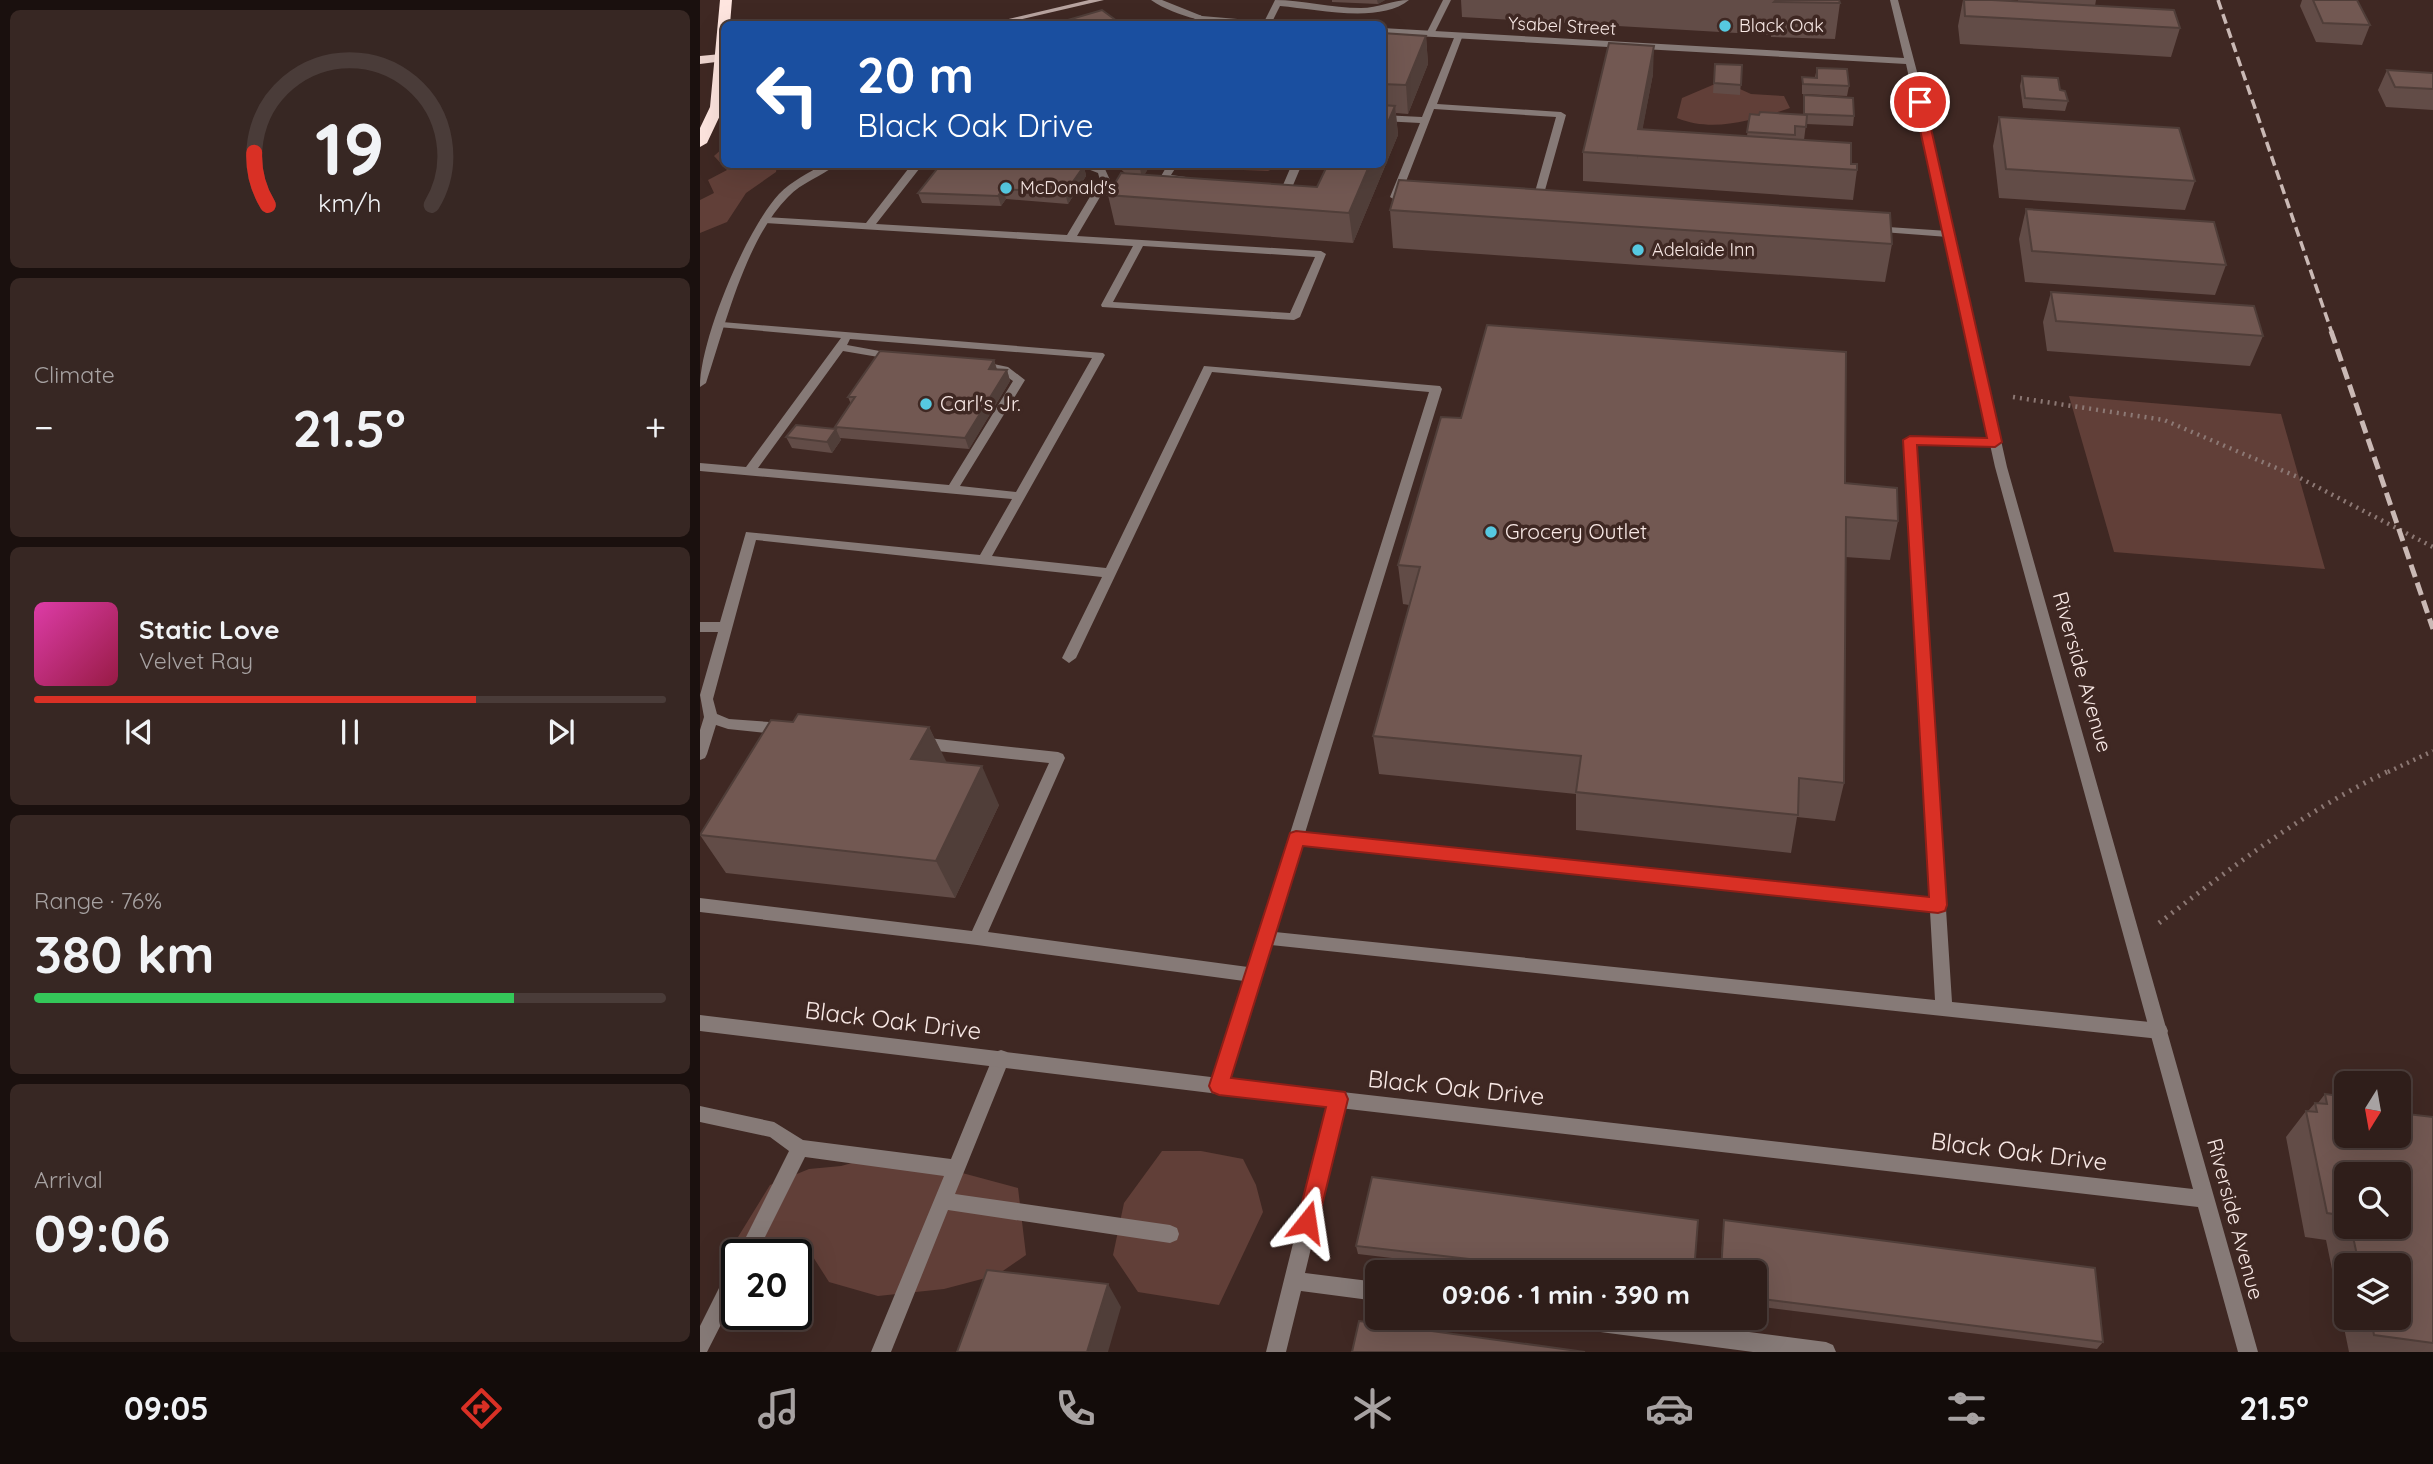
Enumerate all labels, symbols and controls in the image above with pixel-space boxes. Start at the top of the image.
street label: Ysabel Street [1507,11,1617,40]
place label: Black Oak [1739,14,1824,37]
marker: Black Oak [1717,18,1733,34]
text: 20 m [857,44,974,105]
icon: left [742,49,833,140]
pin [1890,72,1950,132]
icon: arrive [1901,83,1939,121]
text: 19 [315,103,385,194]
text: Black Oak Drive [857,105,1094,145]
place label: McDonald's [1020,176,1116,199]
marker: McDonald's [998,180,1014,196]
text: km/h [318,187,382,218]
place label: Adelaide Inn [1652,238,1755,261]
marker: Adelaide Inn [1630,242,1646,258]
text: Climate [34,360,115,389]
place label: Carl's Jr. [940,390,1021,416]
text: 21.5° [293,395,406,460]
marker: Carl's Jr. [918,396,934,412]
text: − [34,403,54,451]
text: + [645,403,666,451]
place label: Grocery Outlet [1505,518,1647,544]
marker: Grocery Outlet [1483,524,1499,540]
street label: Riverside Avenue [2048,588,2118,755]
text: Static Love [139,613,280,646]
text: Velvet Ray [139,646,253,675]
icon: previous [120,713,158,751]
icon: pause [331,713,369,751]
icon: next [542,713,580,751]
text: Range · 76% [34,886,162,915]
text: 380 km [34,921,214,986]
street label: Black Oak Drive [803,994,983,1046]
street label: Black Oak Drive [1366,1063,1546,1111]
north arrow [2334,1071,2412,1148]
map controls [2334,1071,2411,1330]
street label: Black Oak Drive [1929,1125,2109,1177]
street label: Riverside Avenue [2202,1135,2270,1302]
button: search [2334,1162,2411,1239]
text: Arrival [34,1165,103,1194]
position arrow [1270,1185,1344,1259]
text: 09:06 [34,1200,170,1265]
speed limit sign: 20 [721,1239,812,1330]
button: layers [2334,1253,2411,1330]
text: 09:06 · 1 min · 390 m [1442,1278,1690,1311]
icon: directions [457,1384,506,1433]
icon: music [754,1384,803,1433]
icon: phone [1051,1384,1100,1433]
icon: climate [1348,1384,1397,1433]
icon: car [1645,1384,1694,1433]
icon: filters [1942,1384,1991,1433]
text: 09:05 [124,1388,209,1428]
text: 21.5° [2239,1388,2309,1428]

